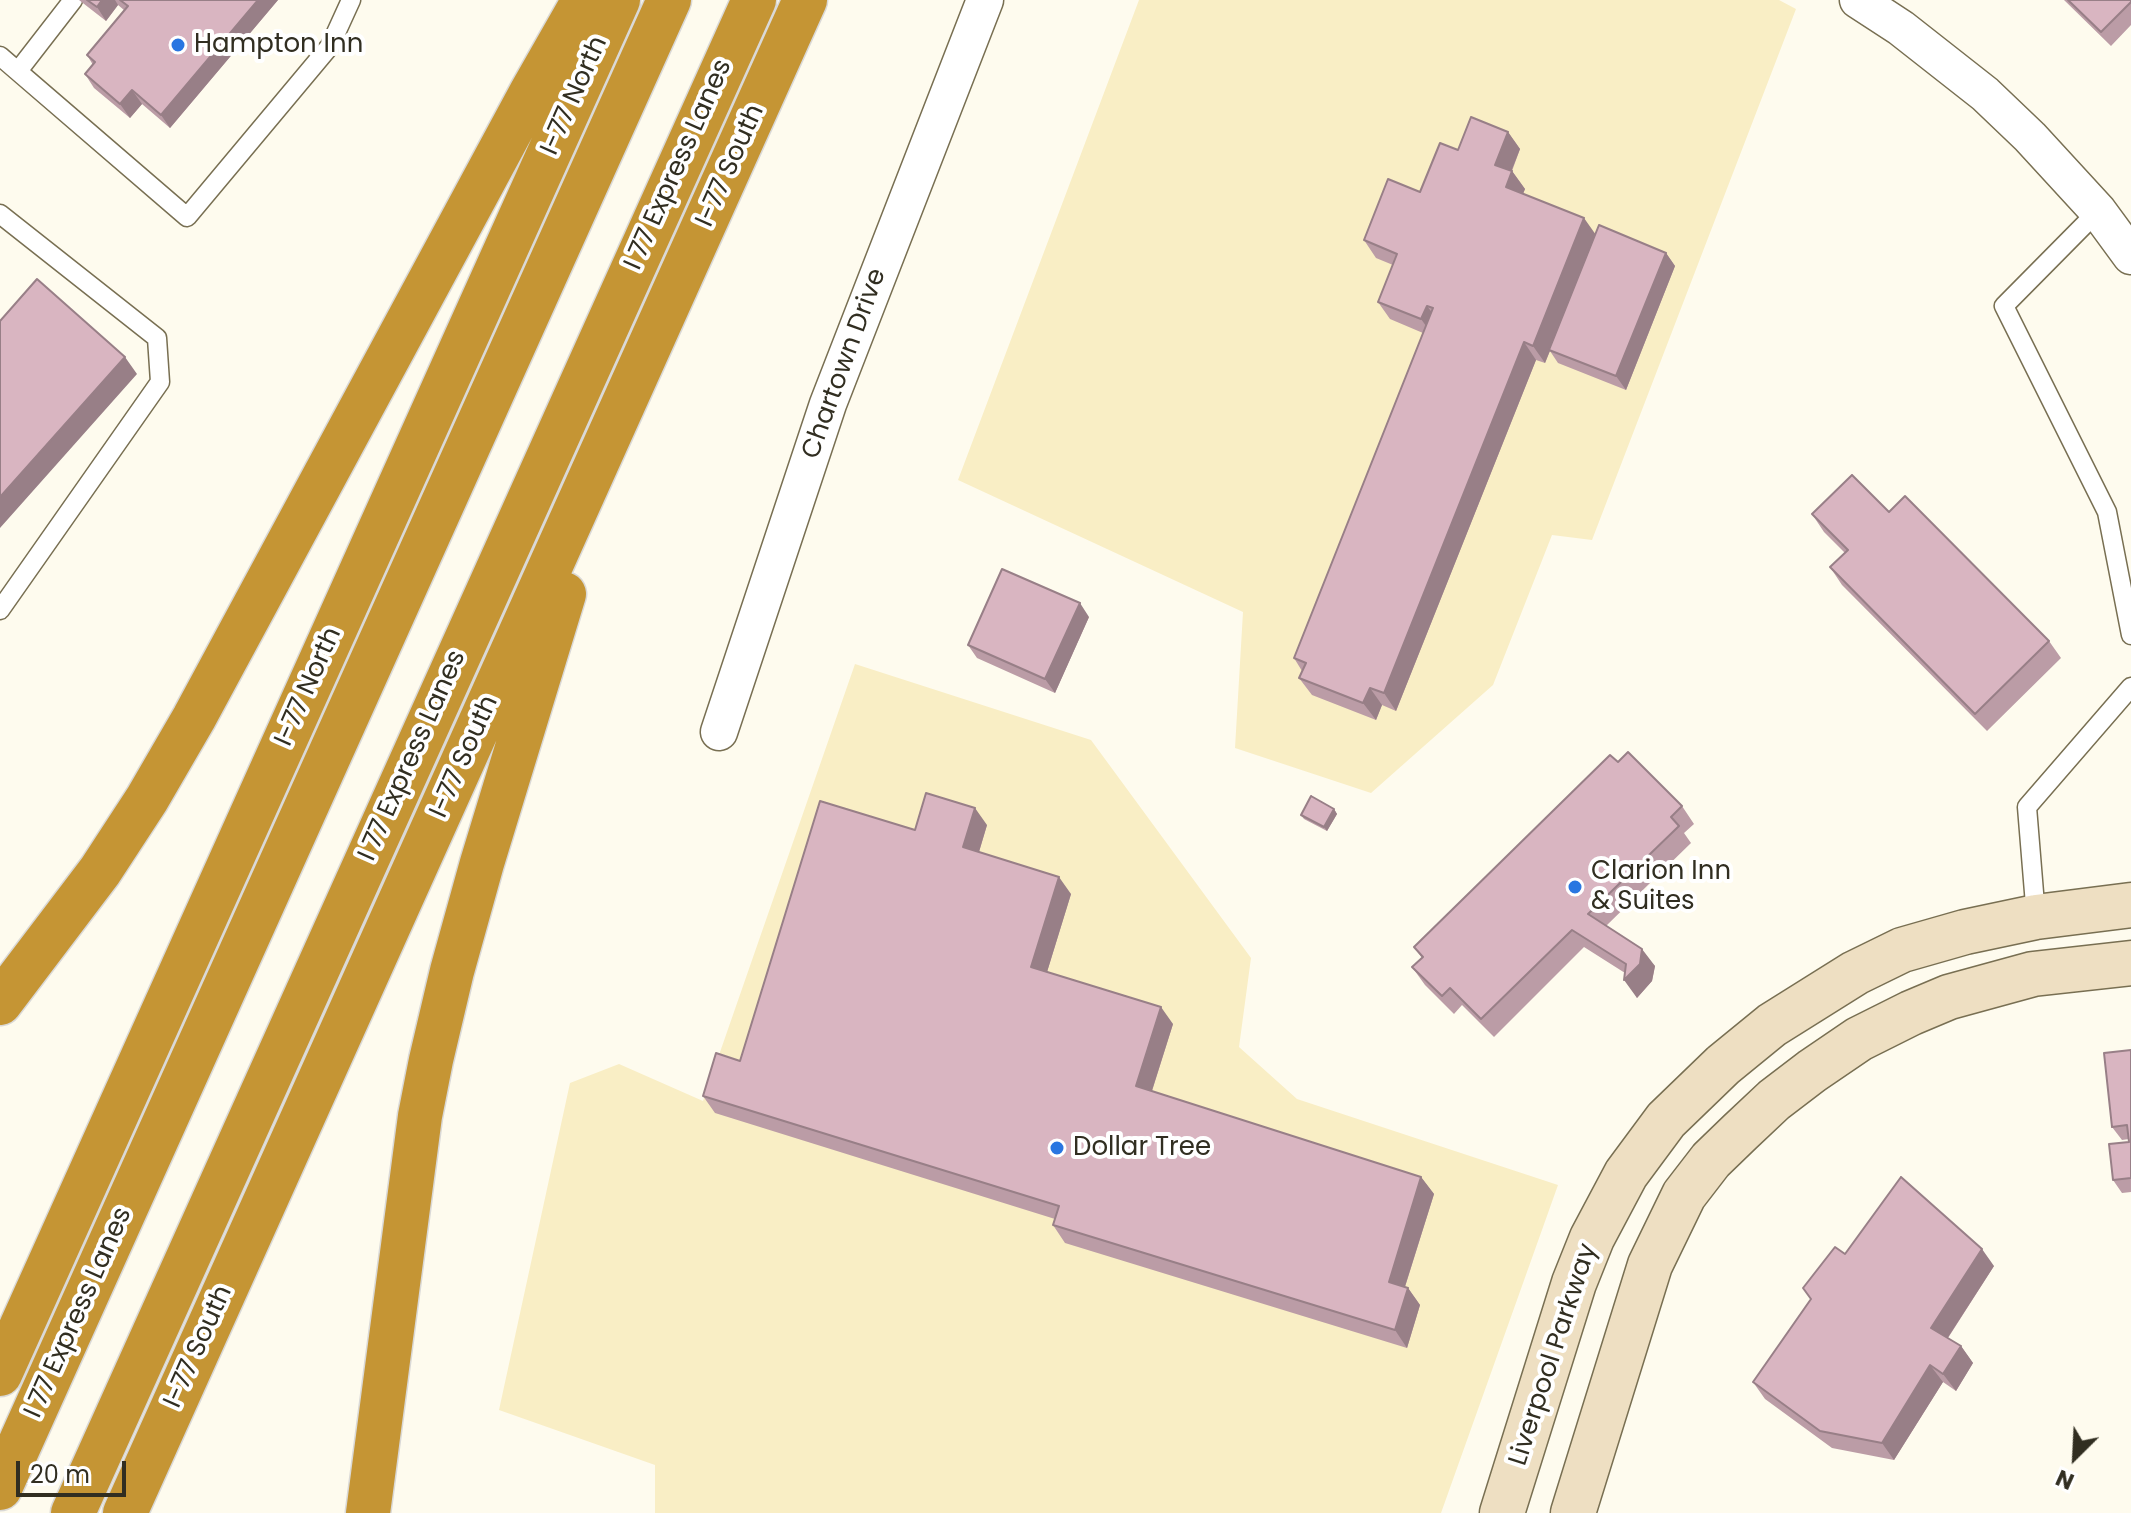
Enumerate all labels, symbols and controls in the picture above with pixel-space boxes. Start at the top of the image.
place label: Hampton Inn [194,29,363,61]
street label: I-77 North [535,32,615,160]
marker: Hampton Inn [169,36,187,54]
street label: I 77 Express Lanes [619,55,739,275]
street label: I-77 South [690,100,772,232]
street label: Chartown Drive [796,265,894,463]
street label: I-77 North [269,623,349,751]
street label: I 77 Express Lanes [353,646,473,866]
street label: I-77 South [424,691,506,823]
place label: Clarion Inn & Suites [1591,856,1731,918]
marker: Clarion Inn & Suites [1566,878,1584,896]
place label: Dollar Tree [1073,1132,1211,1164]
marker: Dollar Tree [1048,1139,1066,1157]
street label: I 77 Express Lanes [19,1203,139,1423]
street label: Liverpool Parkway [1503,1240,1605,1470]
street label: I-77 South [158,1281,240,1413]
north arrow [2035,1417,2115,1497]
scale bar [20,1445,130,1495]
text: 20 m [30,1458,90,1491]
text: N [2051,1462,2079,1497]

